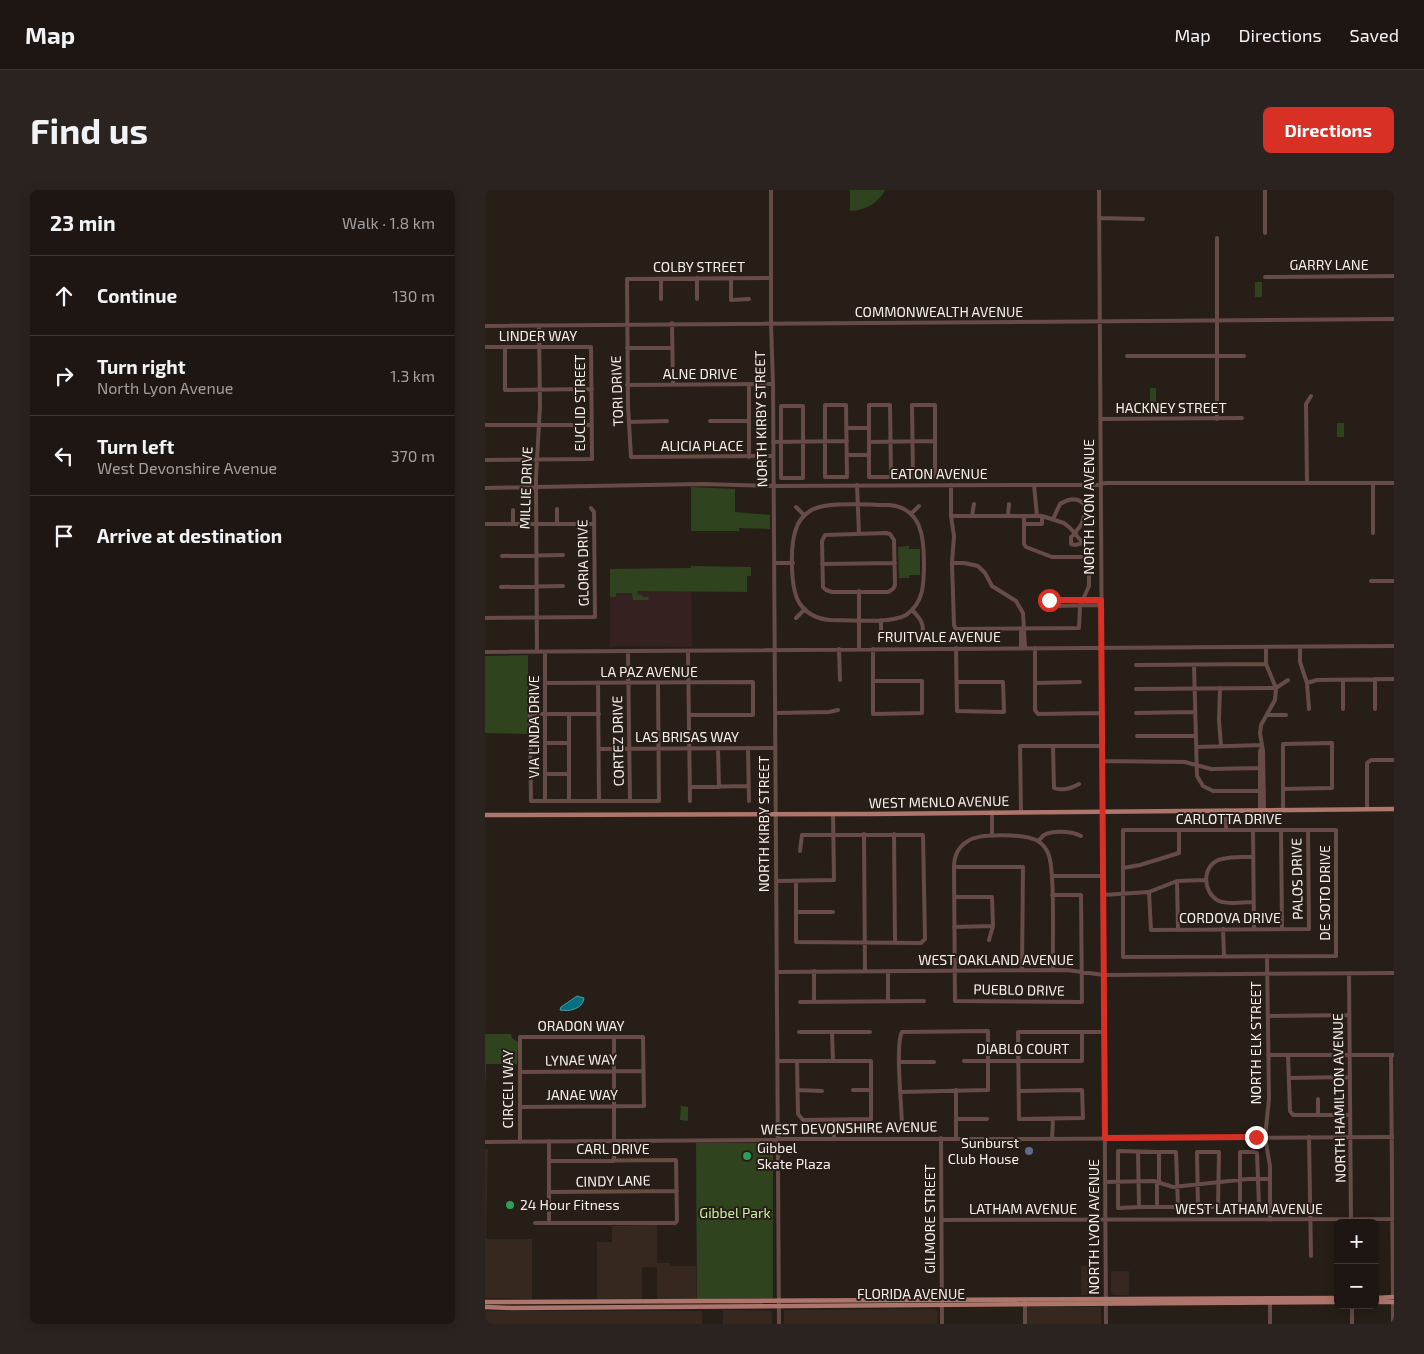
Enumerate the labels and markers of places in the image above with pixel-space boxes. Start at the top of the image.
place label: Sunburst Club House [948,1134,1019,1167]
place label: Gibbel Skate Plaza [757,1139,831,1172]
marker: Sunburst Club House [1023,1145,1035,1157]
marker: Gibbel Skate Plaza [741,1150,753,1162]
place label: 24 Hour Fitness [520,1196,620,1213]
marker: 24 Hour Fitness [504,1199,516,1211]

